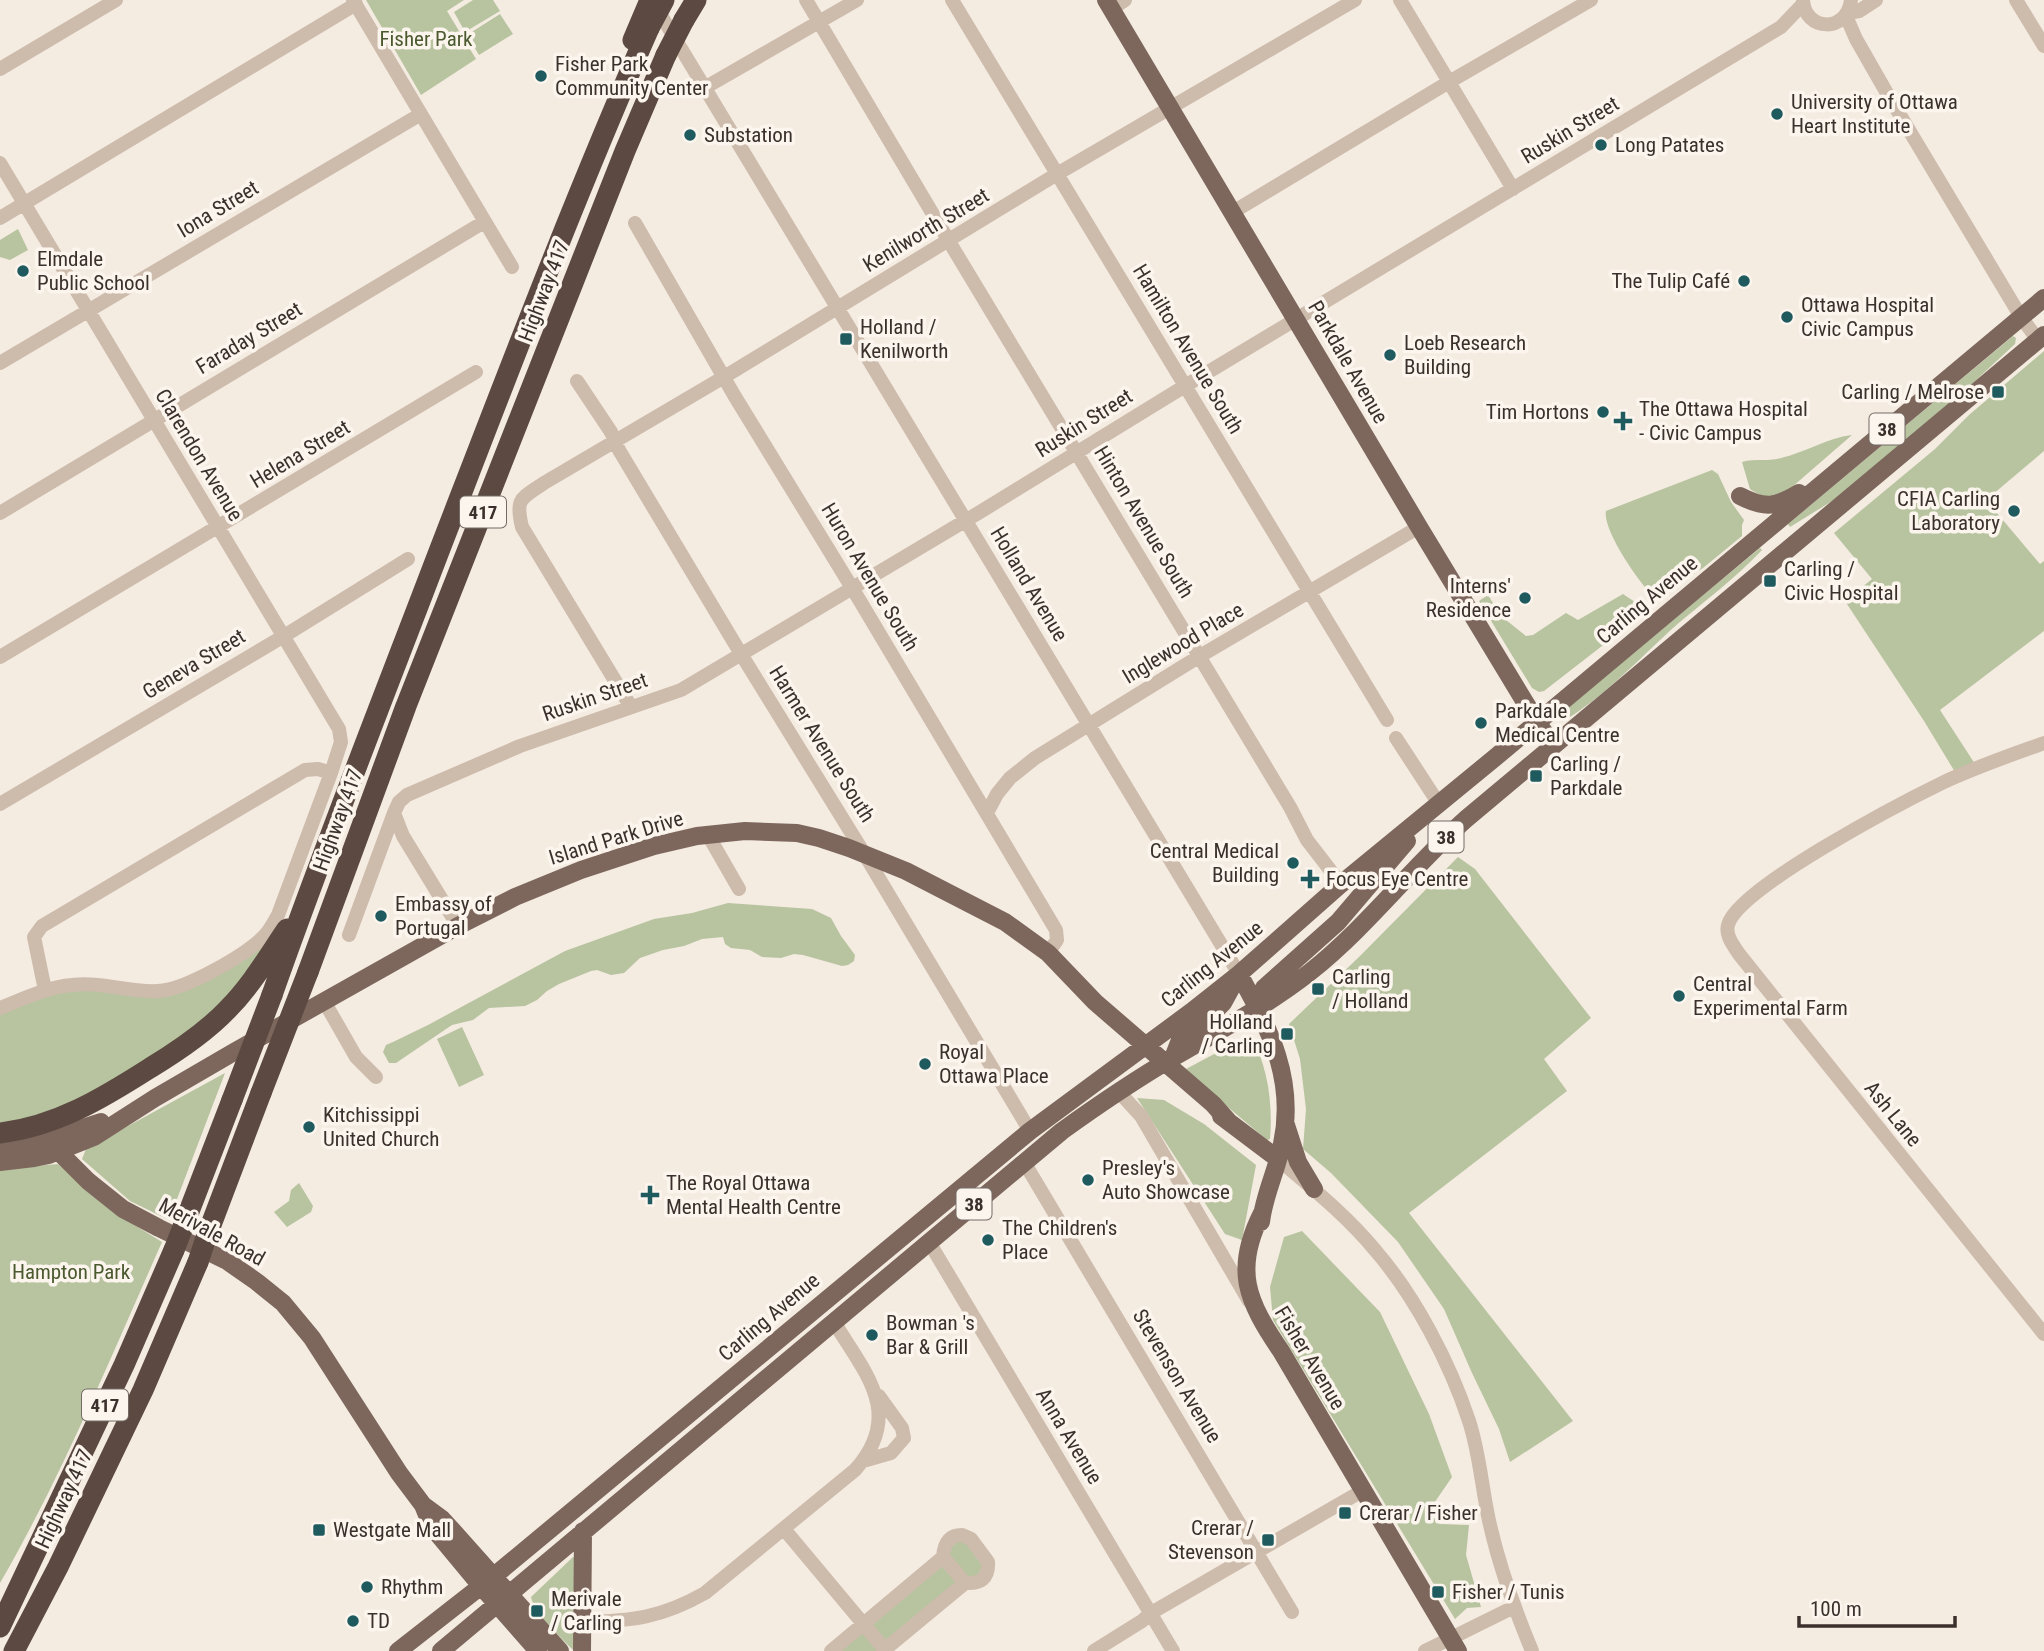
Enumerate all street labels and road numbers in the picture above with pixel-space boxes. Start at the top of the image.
street label: Ruskin Street [1517,92,1623,168]
street label: Iona Street [173,176,263,242]
street label: Kenilworth Street [859,183,993,277]
street label: Highway 417 [514,237,574,345]
street label: Hamilton Avenue South [1128,260,1248,438]
street label: Parkdale Avenue [1303,296,1393,428]
street label: Faraday Street [192,297,306,379]
street label: Ruskin Street [1031,384,1137,462]
street label: Clarendon Avenue [150,385,248,525]
road number: 38 [1870,414,1904,444]
street label: Helena Street [246,415,354,493]
street label: Hinton Avenue South [1089,442,1199,602]
road number: 417 [460,496,506,527]
street label: Huron Avenue South [816,499,924,655]
street label: Holland Avenue [985,522,1073,646]
street label: Carling Avenue [1592,551,1702,649]
street label: Inglewood Place [1118,597,1248,688]
street label: Geneva Street [139,624,249,704]
street label: Harmer Avenue South [764,661,880,827]
street label: Ruskin Street [539,668,651,726]
street label: Highway 417 [309,766,367,874]
street label: Island Park Drive [546,806,686,870]
road number: 38 [1428,822,1464,852]
street label: Carling Avenue [1156,916,1268,1012]
street label: Ash Lane [1860,1077,1927,1151]
road number: 38 [956,1188,992,1220]
street label: Merivale Road [155,1193,269,1271]
street label: Carling Avenue [714,1268,824,1366]
street label: Fisher Avenue [1270,1302,1350,1414]
street label: Stevenson Avenue [1128,1305,1226,1447]
street label: Anna Avenue [1031,1384,1107,1489]
road number: 417 [82,1390,128,1420]
street label: Highway 417 [31,1446,97,1552]

